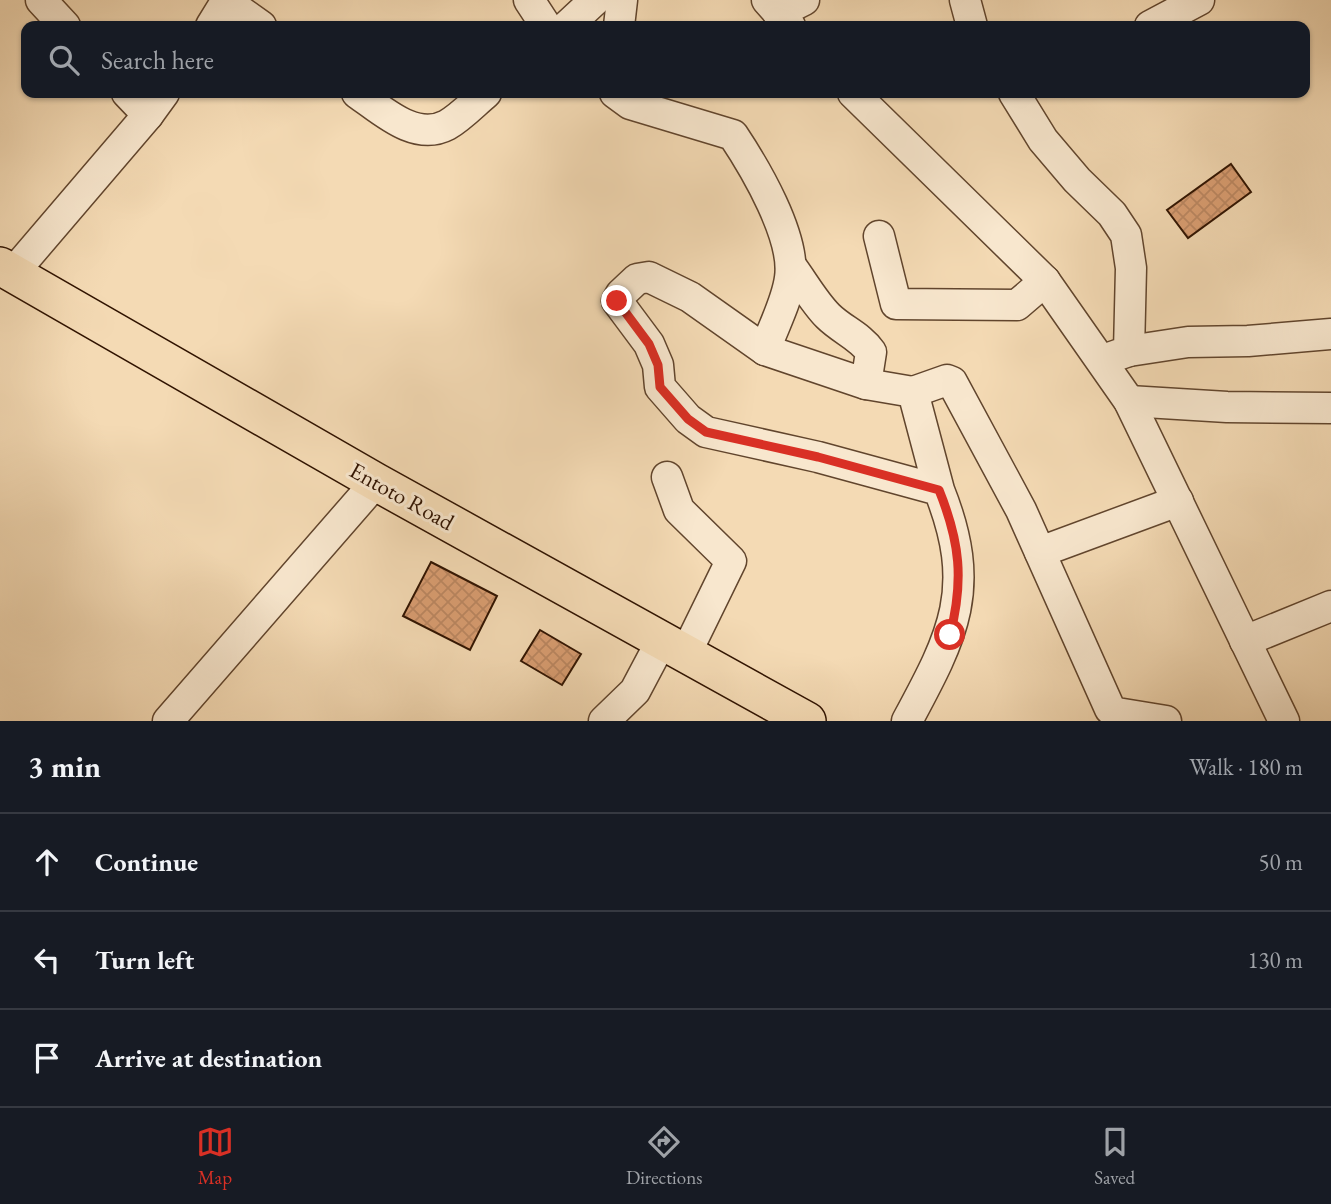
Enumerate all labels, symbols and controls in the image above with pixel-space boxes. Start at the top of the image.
search box [21,21,1310,98]
icon: search [45,41,83,79]
text: Search here [101,43,214,77]
route end [601,285,632,316]
street label: Entoto Road [344,455,460,537]
route start [934,619,965,650]
text: 3 min [28,747,101,786]
text: Walk · 180 m [1189,752,1303,782]
icon: ahead [28,843,66,881]
text: Continue [95,845,198,879]
text: 50 m [1258,847,1303,877]
icon: left [28,941,66,979]
text: Turn left [95,943,194,977]
text: 130 m [1247,945,1303,975]
icon: arrive [28,1039,66,1077]
text: Arrive at destination [95,1041,322,1075]
tab: Map [196,1123,234,1190]
tab: Directions [626,1123,702,1190]
tab: Saved [1094,1123,1135,1190]

